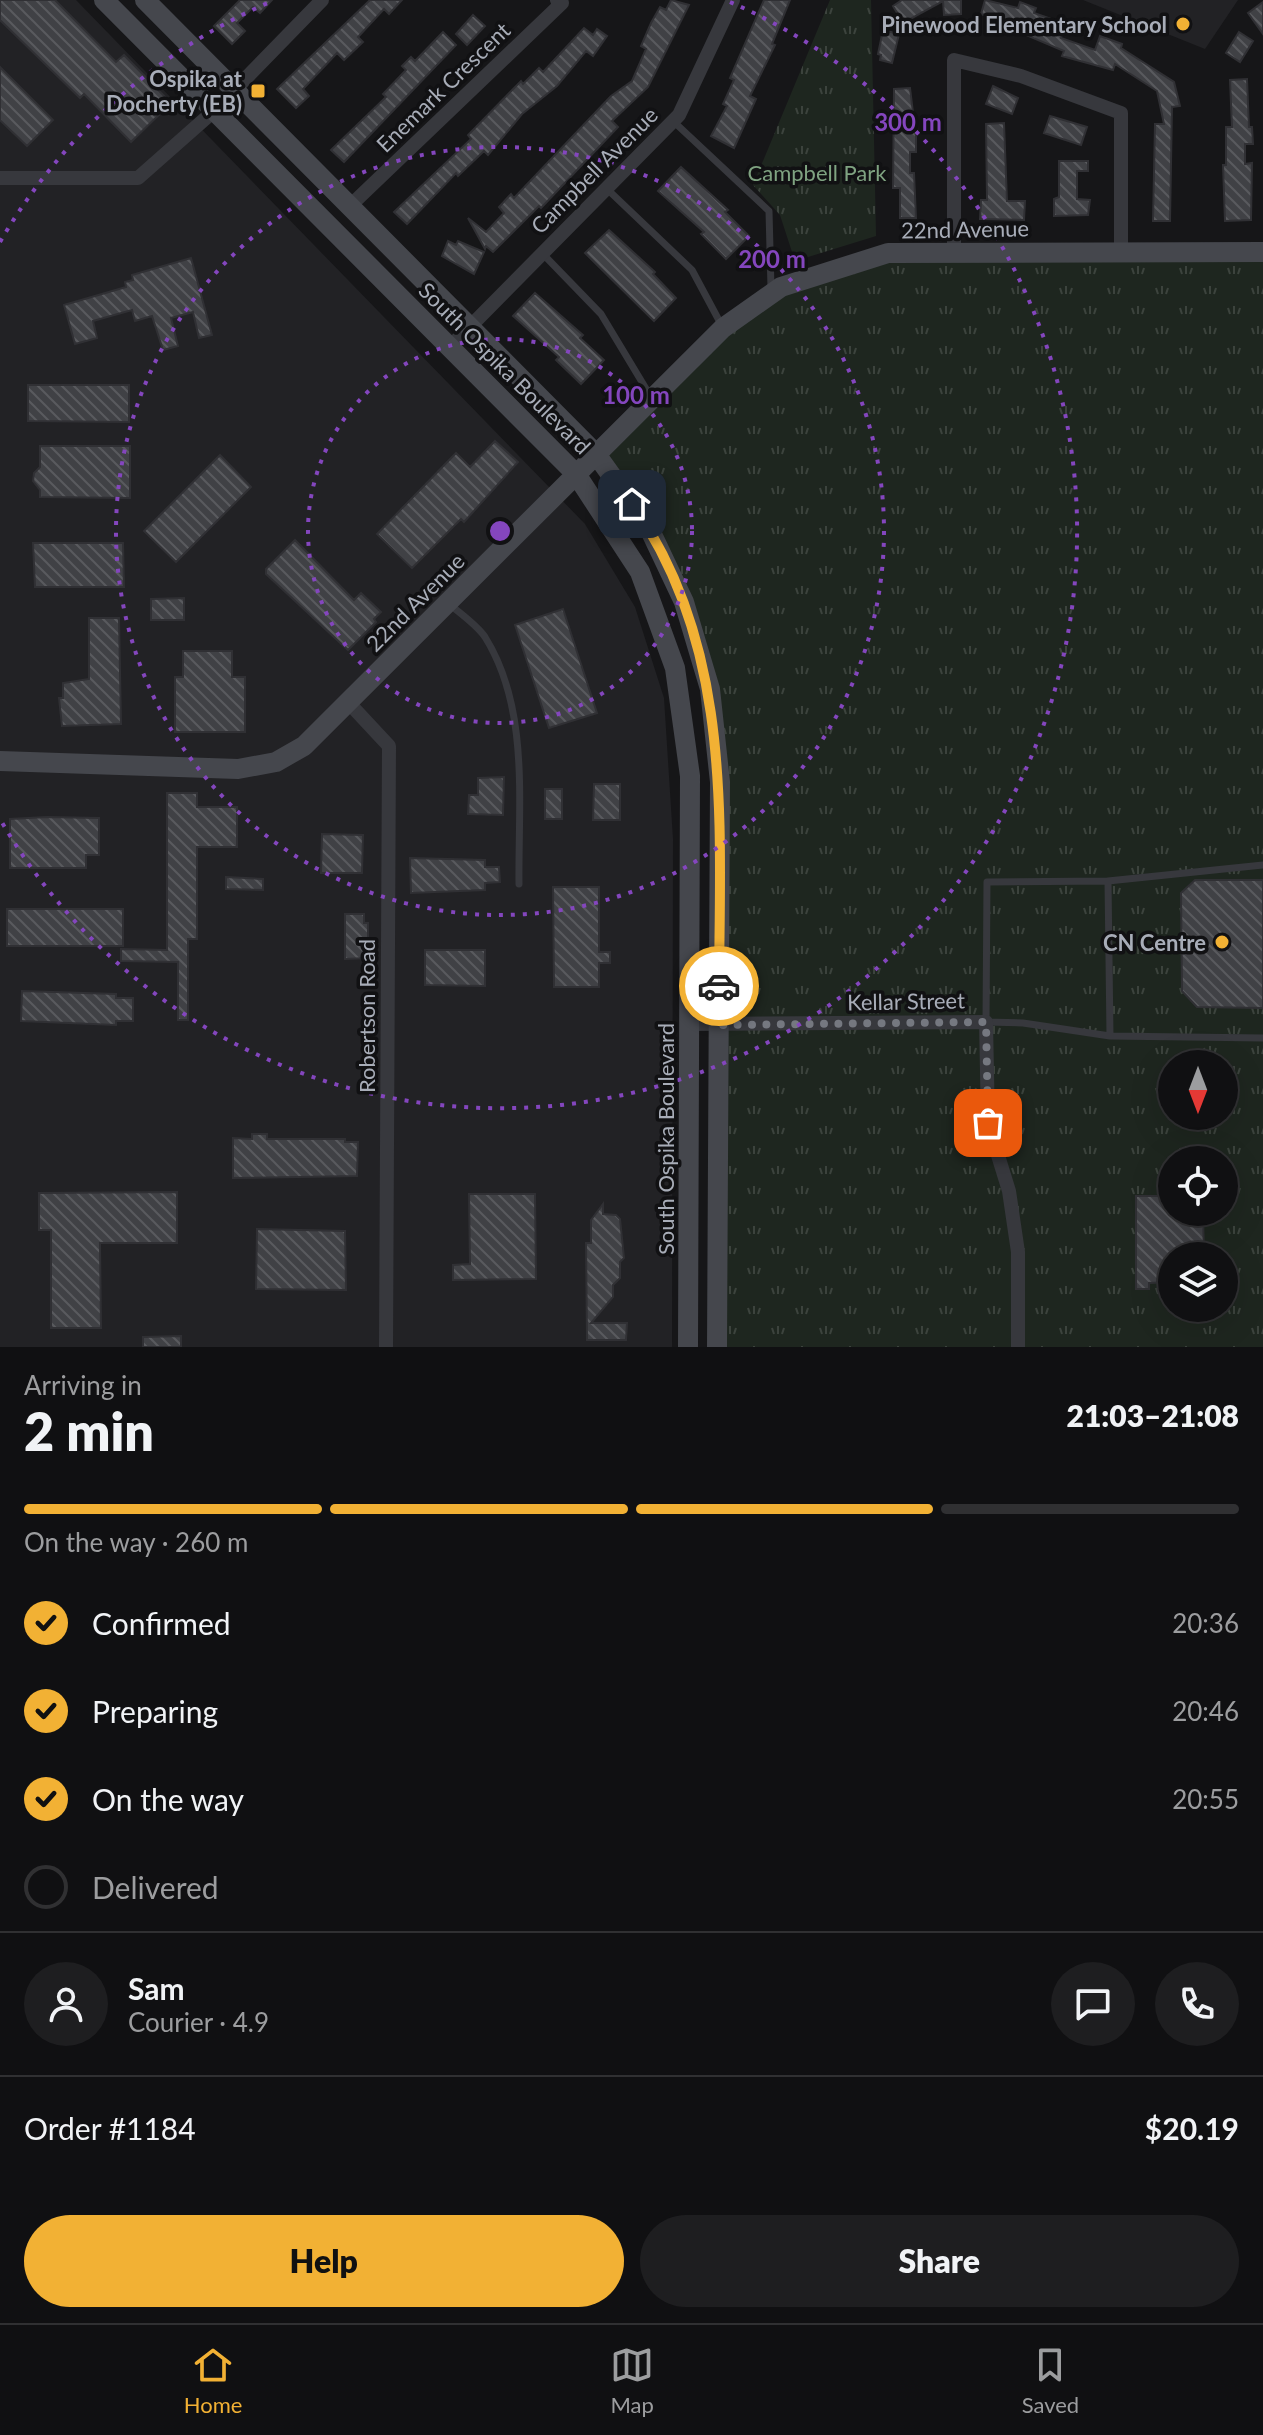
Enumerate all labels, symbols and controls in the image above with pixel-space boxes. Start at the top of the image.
place label: Pinewood Elementary School [881,11,1167,38]
marker: Pinewood Elementary School [1174,15,1192,33]
street label: Enemark Crescent [371,16,516,158]
place label: Ospika at Docherty (EB) [106,65,243,117]
marker: Ospika at Docherty (EB) [249,82,267,100]
street label: Campbell Avenue [525,101,663,239]
text: 300 m [874,107,942,136]
park label: Campbell Park [748,159,887,186]
street label: 22nd Avenue [901,214,1029,244]
text: 200 m [738,244,806,273]
street label: South Ospika Boulevard [413,276,597,460]
text: 100 m [602,380,670,409]
pin [598,470,666,538]
icon: home [610,482,654,526]
centre of rings [486,517,514,545]
street label: 22nd Avenue [360,547,470,657]
place label: CN Centre [1103,929,1206,956]
marker: CN Centre [1213,933,1231,951]
street label: Robertson Road [353,939,380,1093]
courier [679,946,759,1026]
icon: car [697,964,741,1008]
street label: Kellar Street [847,986,965,1016]
street label: South Ospika Boulevard [652,1023,679,1255]
north arrow [1158,1050,1238,1130]
map controls [1158,1050,1238,1322]
pin [954,1089,1022,1157]
icon: bag [966,1101,1010,1145]
button: locate [1158,1146,1238,1226]
button: layers [1158,1242,1238,1322]
text: Arriving in [24,1369,142,1401]
text: 21:03–21:08 [1066,1397,1239,1433]
text: 2 min [24,1400,154,1462]
text: On the way · 260 m [24,1526,248,1558]
icon: check [24,1601,68,1645]
text: Confirmed [92,1605,231,1641]
text: 20:36 [1172,1607,1239,1639]
icon: check [24,1689,68,1733]
text: Preparing [92,1693,218,1729]
text: 20:46 [1172,1695,1239,1727]
icon: check [24,1777,68,1821]
text: On the way [92,1781,244,1817]
text: 20:55 [1172,1783,1239,1815]
text: Delivered [92,1869,219,1905]
button: person [24,1962,108,2046]
button: chat [1051,1962,1135,2046]
button: phone [1155,1962,1239,2046]
text: Sam [128,1970,185,2006]
text: Courier · 4.9 [128,2006,269,2038]
text: Order #1184 [24,2110,196,2146]
text: $20.19 [1145,2110,1239,2146]
button: Help [24,2215,624,2307]
button: Share [640,2215,1239,2307]
tab: Home [184,2343,242,2418]
tab: Map [610,2343,654,2418]
tab: Saved [1022,2343,1079,2418]

